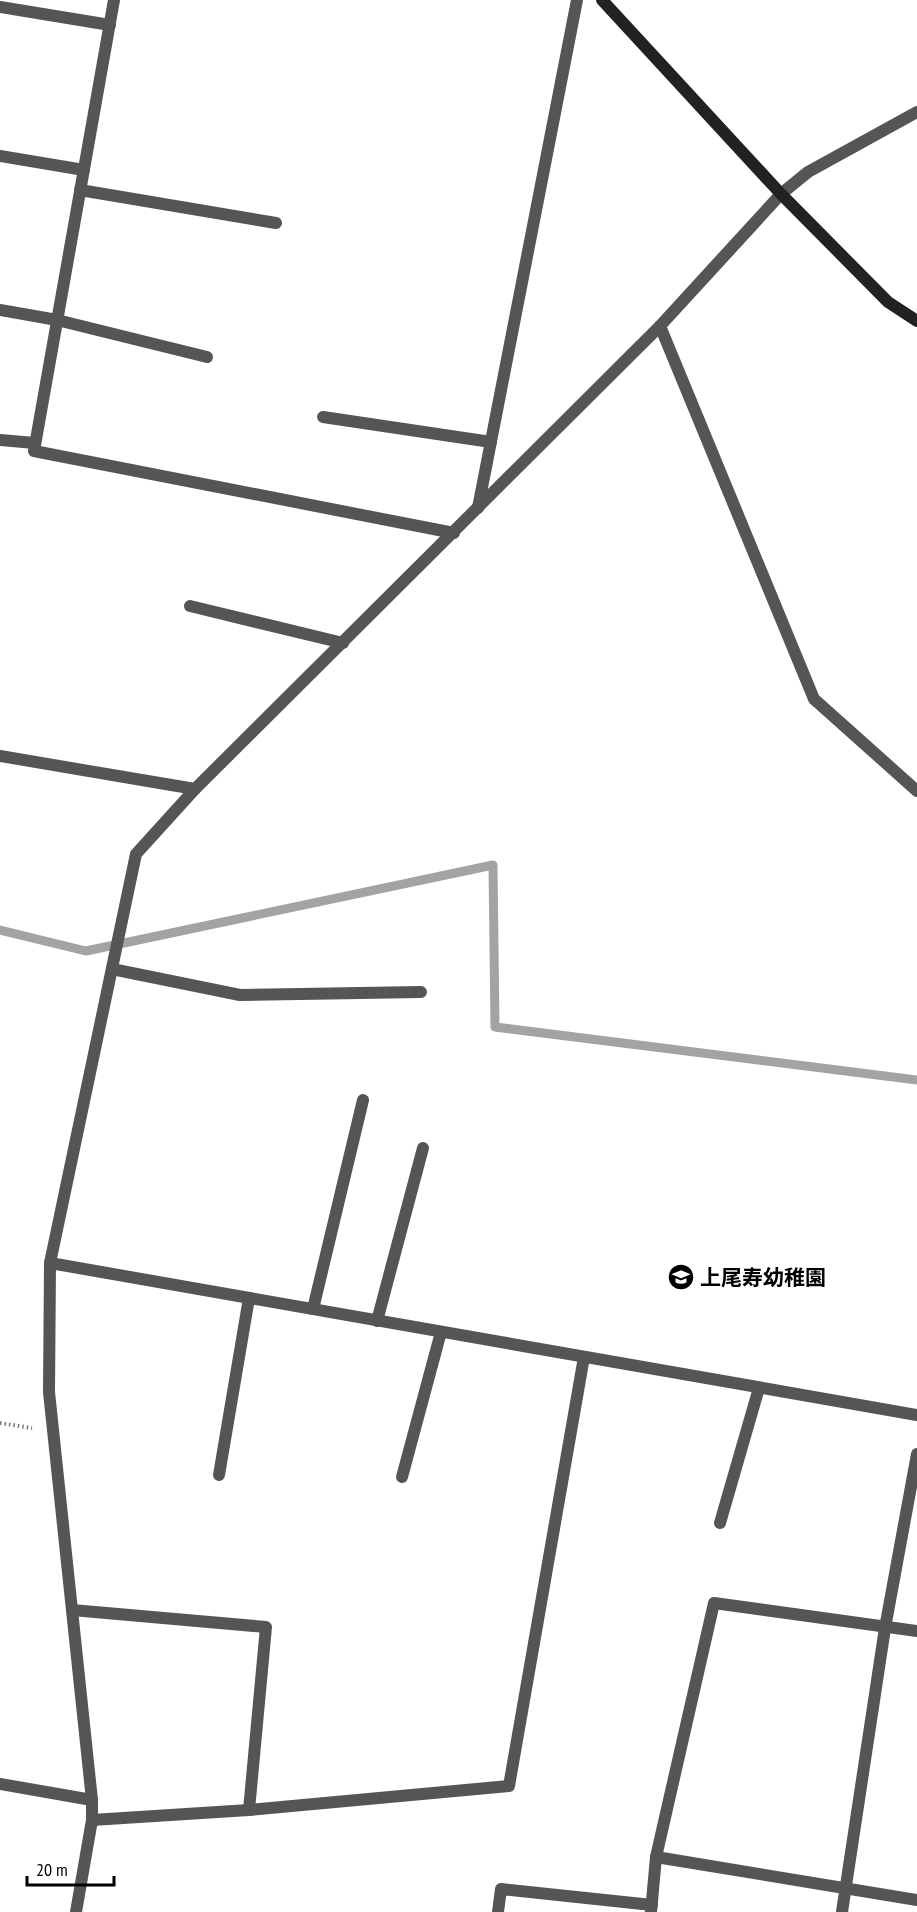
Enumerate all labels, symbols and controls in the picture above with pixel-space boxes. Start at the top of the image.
school or university icon: 上尾寿幼稚園 [666,1262,696,1292]
place label: 上尾寿幼稚園 [700,1264,826,1291]
scale bar [27,1849,114,1887]
text: 20 m [36,1858,68,1881]

